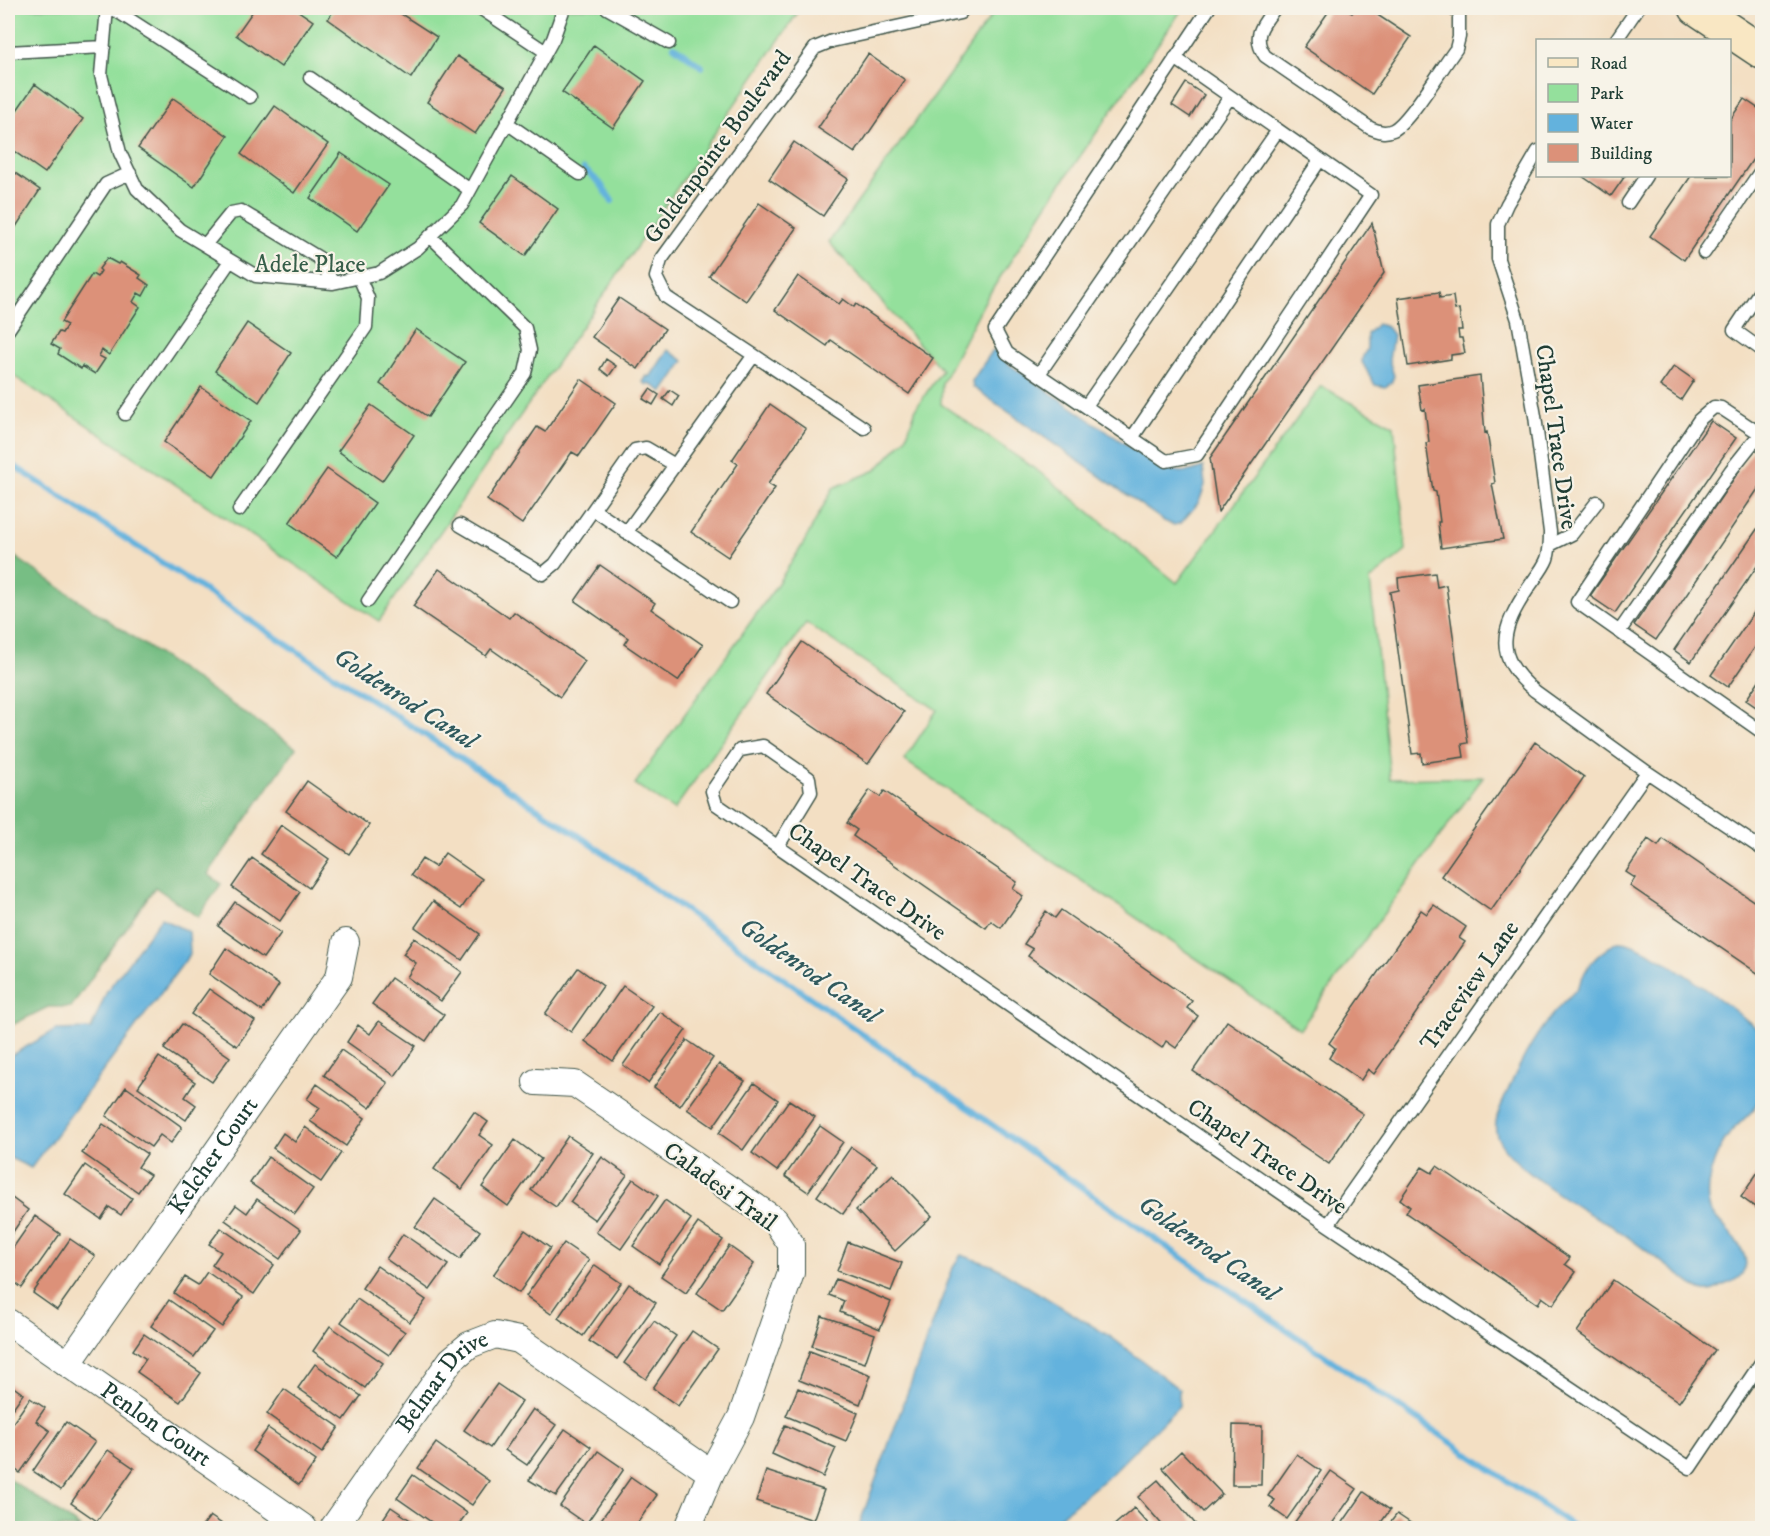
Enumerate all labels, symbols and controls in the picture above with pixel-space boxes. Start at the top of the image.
legend [1536,39,1731,177]
street label: Goldenpointe Boulevard [638,44,798,250]
text: Road [1590,53,1627,75]
text: Park [1590,83,1624,105]
text: Water [1589,113,1633,135]
text: Building [1590,143,1652,165]
park label: Adele Place [255,250,366,280]
street label: Chapel Trace Drive [1528,342,1584,532]
water label: Goldenrod Canal [327,640,486,759]
street label: Chapel Trace Drive [782,816,952,948]
water label: Goldenrod Canal [732,910,888,1033]
street label: Traceview Lane [1414,915,1526,1057]
street label: Kelcher Court [162,1091,265,1220]
street label: Chapel Trace Drive [1181,1092,1353,1222]
street label: Caladesi Trail [657,1136,783,1239]
water label: Goldenrod Canal [1131,1188,1287,1311]
street label: Belmar Drive [390,1324,492,1438]
street label: Penlon Court [94,1376,217,1474]

